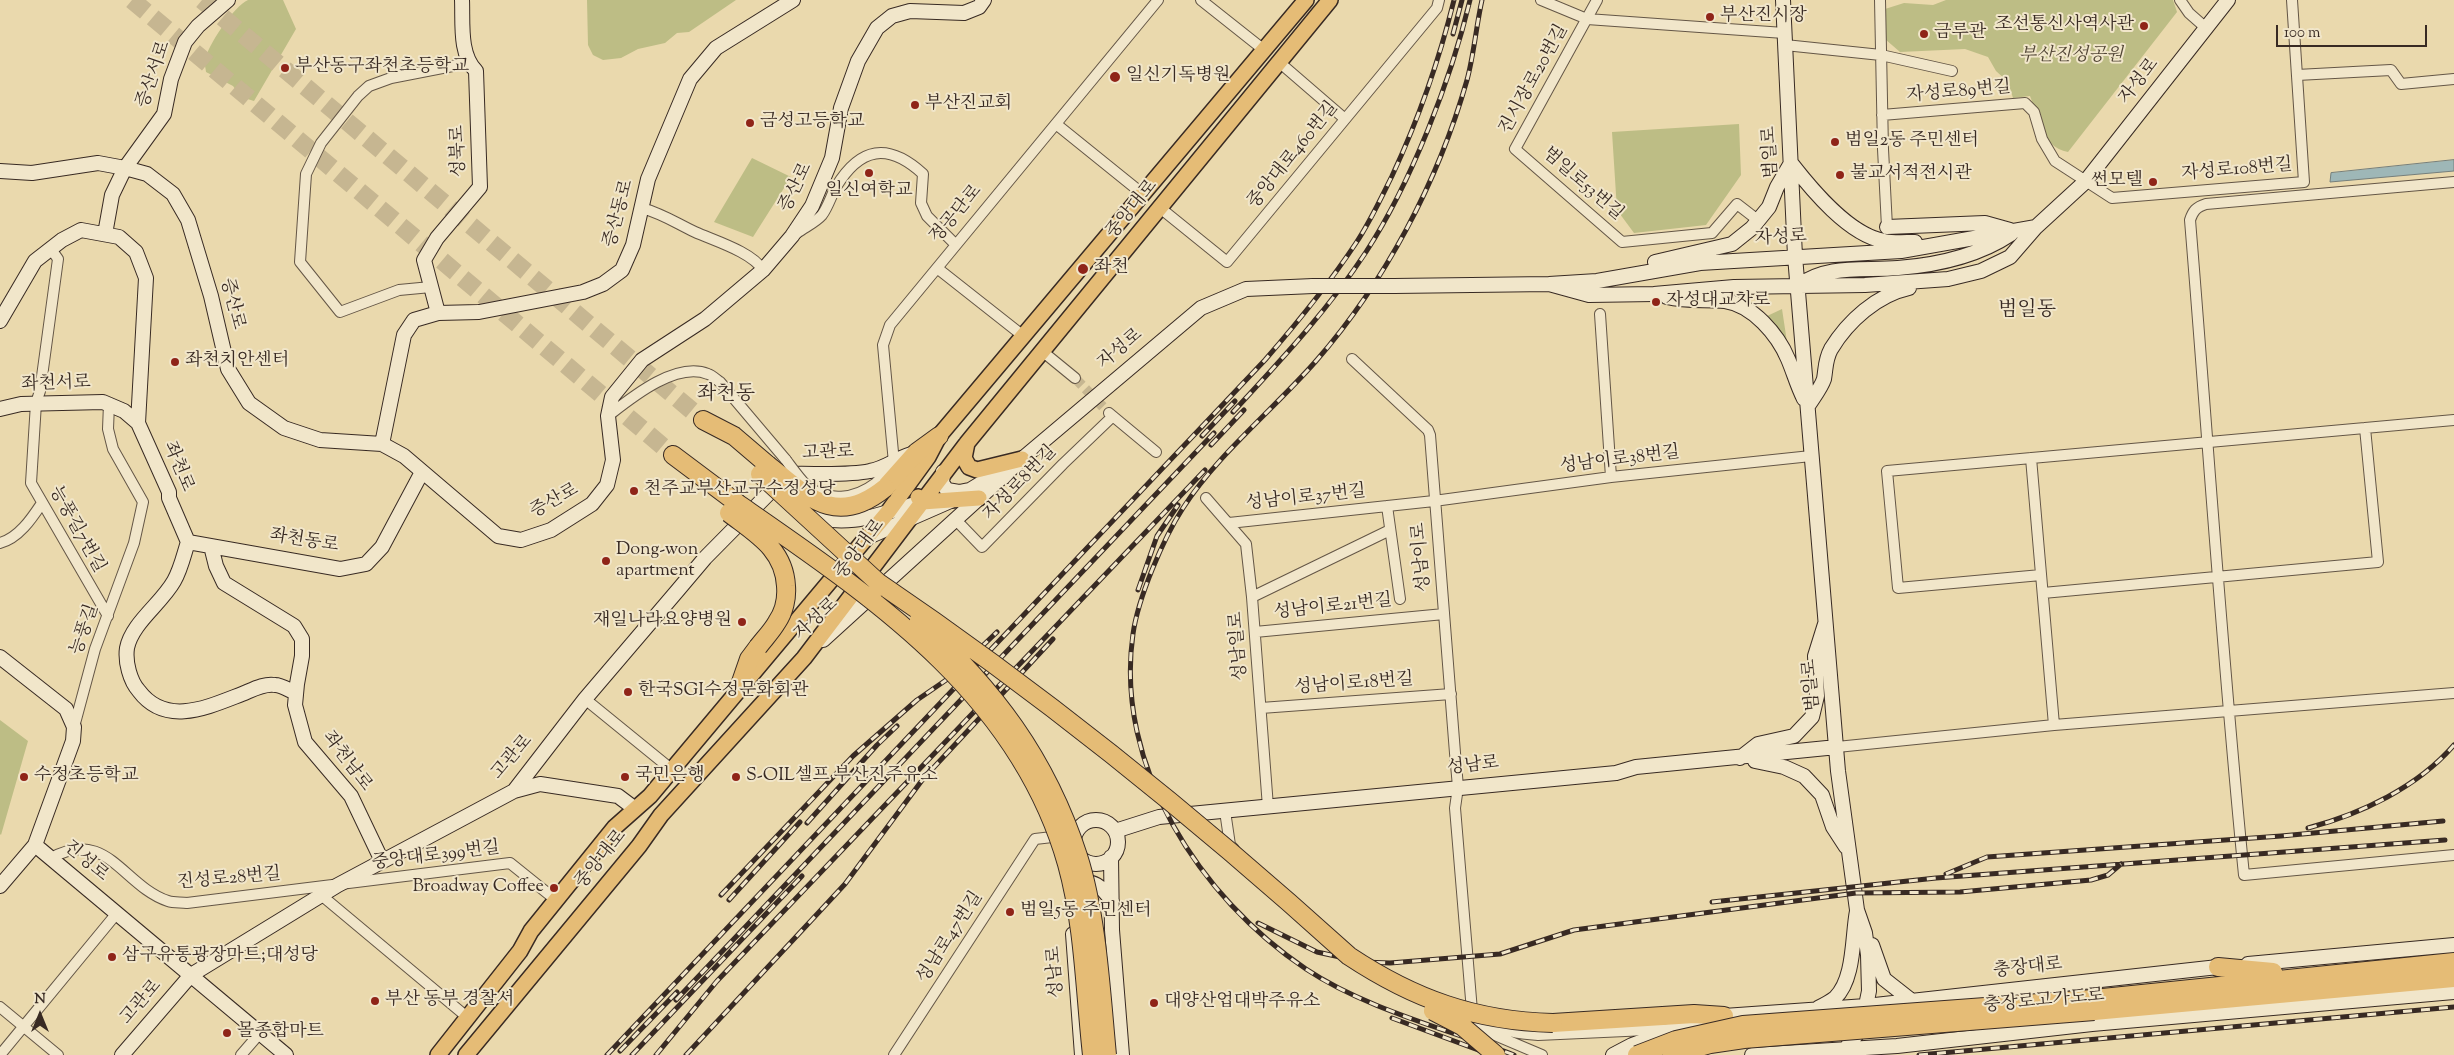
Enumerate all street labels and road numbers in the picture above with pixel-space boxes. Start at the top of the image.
street label: 진시장로20번길 [1496,21,1574,139]
street label: 증산서로 [133,39,177,111]
street label: 자성로 [2115,55,2165,109]
street label: 자성로89번길 [1906,78,2012,108]
street label: 중앙대로460번길 [1244,98,1344,214]
street label: 성북로 [448,125,472,177]
street label: 범일로 [1760,125,1784,179]
street label: 범일로53번길 [1537,144,1627,226]
street label: 자성로108번길 [2181,155,2293,187]
street label: 증산로 [776,160,818,216]
street label: 중앙대로 [1103,176,1163,244]
street label: 증산동로 [601,178,639,250]
street label: 정공단로 [926,181,988,249]
street label: 자성로 [1754,227,1808,251]
street label: 증산로 [214,276,248,332]
street label: 자성로 [1094,325,1148,375]
street label: 좌천서로 [21,373,91,397]
street label: 좌천로 [157,439,197,495]
street label: 고관로 [802,442,854,466]
street label: 자성로8번길 [980,442,1062,526]
street label: 성남이로38번길 [1559,443,1681,479]
street label: 증산로 [527,480,583,524]
street label: 성남이로37번길 [1245,482,1367,516]
street label: 능풍길7번길 [43,483,109,577]
street label: 중앙대로 [831,516,891,584]
street label: 성남이로 [1409,521,1437,593]
street label: 좌천동로 [268,526,340,558]
street label: 성남이로21번길 [1273,591,1393,625]
street label: 자성로 [791,594,843,646]
street label: 능풍길 [67,602,105,658]
street label: 성남일로 [1227,611,1253,681]
street label: 범일로 [1800,658,1826,712]
street label: 성남이로18번길 [1294,670,1414,700]
street label: 좌천남로 [316,728,376,796]
street label: 고관로 [488,731,538,785]
street label: 성남로 [1446,754,1500,780]
street label: 중앙대로 [572,826,632,894]
street label: 진성로 [58,837,112,887]
street label: 중앙대로399번길 [371,838,501,876]
street label: 진성로28번길 [176,865,282,895]
street label: 성남로47번길 [913,888,989,988]
street label: 성남로 [1044,945,1070,999]
street label: 충장대로 [1992,955,2064,983]
street label: 고관로 [117,976,167,1030]
street label: 충장로고가도로 [1982,986,2106,1018]

